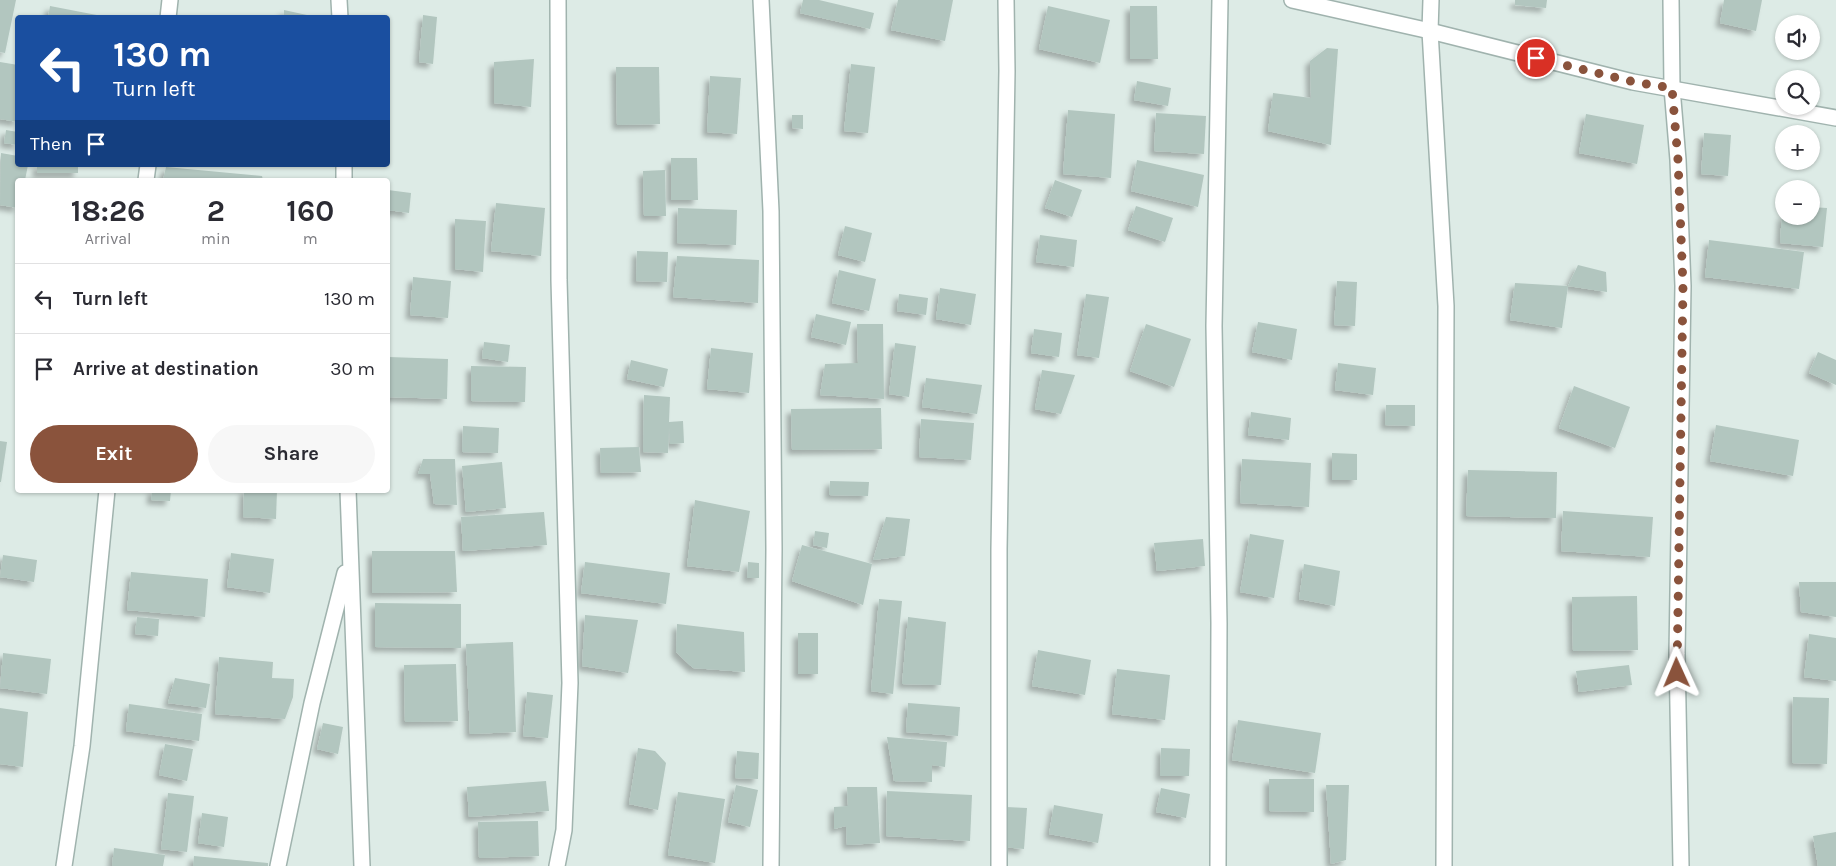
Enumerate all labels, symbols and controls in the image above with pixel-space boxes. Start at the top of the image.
map controls [1775,15,1820,225]
button: sound [1775,15,1820,60]
text: 130 m [113,34,211,75]
icon: left [30,35,95,100]
pin [1515,37,1557,79]
icon: arrive [1522,44,1550,72]
button: search [1775,70,1820,115]
text: Turn left [113,76,196,102]
button: + [1775,125,1820,170]
icon: arrive [82,130,110,158]
text: Then [30,133,72,155]
button: − [1775,180,1820,225]
text: 18:26 [71,193,145,229]
text: 2 [207,193,225,229]
text: 160 [286,193,334,229]
text: Arrival [85,229,131,248]
text: min [201,229,231,248]
text: m [303,229,318,248]
icon: left [30,285,58,313]
text: Turn left [73,288,148,310]
text: 130 m [324,288,375,310]
icon: arrive [30,355,58,383]
text: Arrive at destination [73,358,259,380]
text: 30 m [330,358,375,380]
button: Exit [30,425,198,483]
button: Share [208,425,375,483]
position arrow [1650,646,1702,698]

